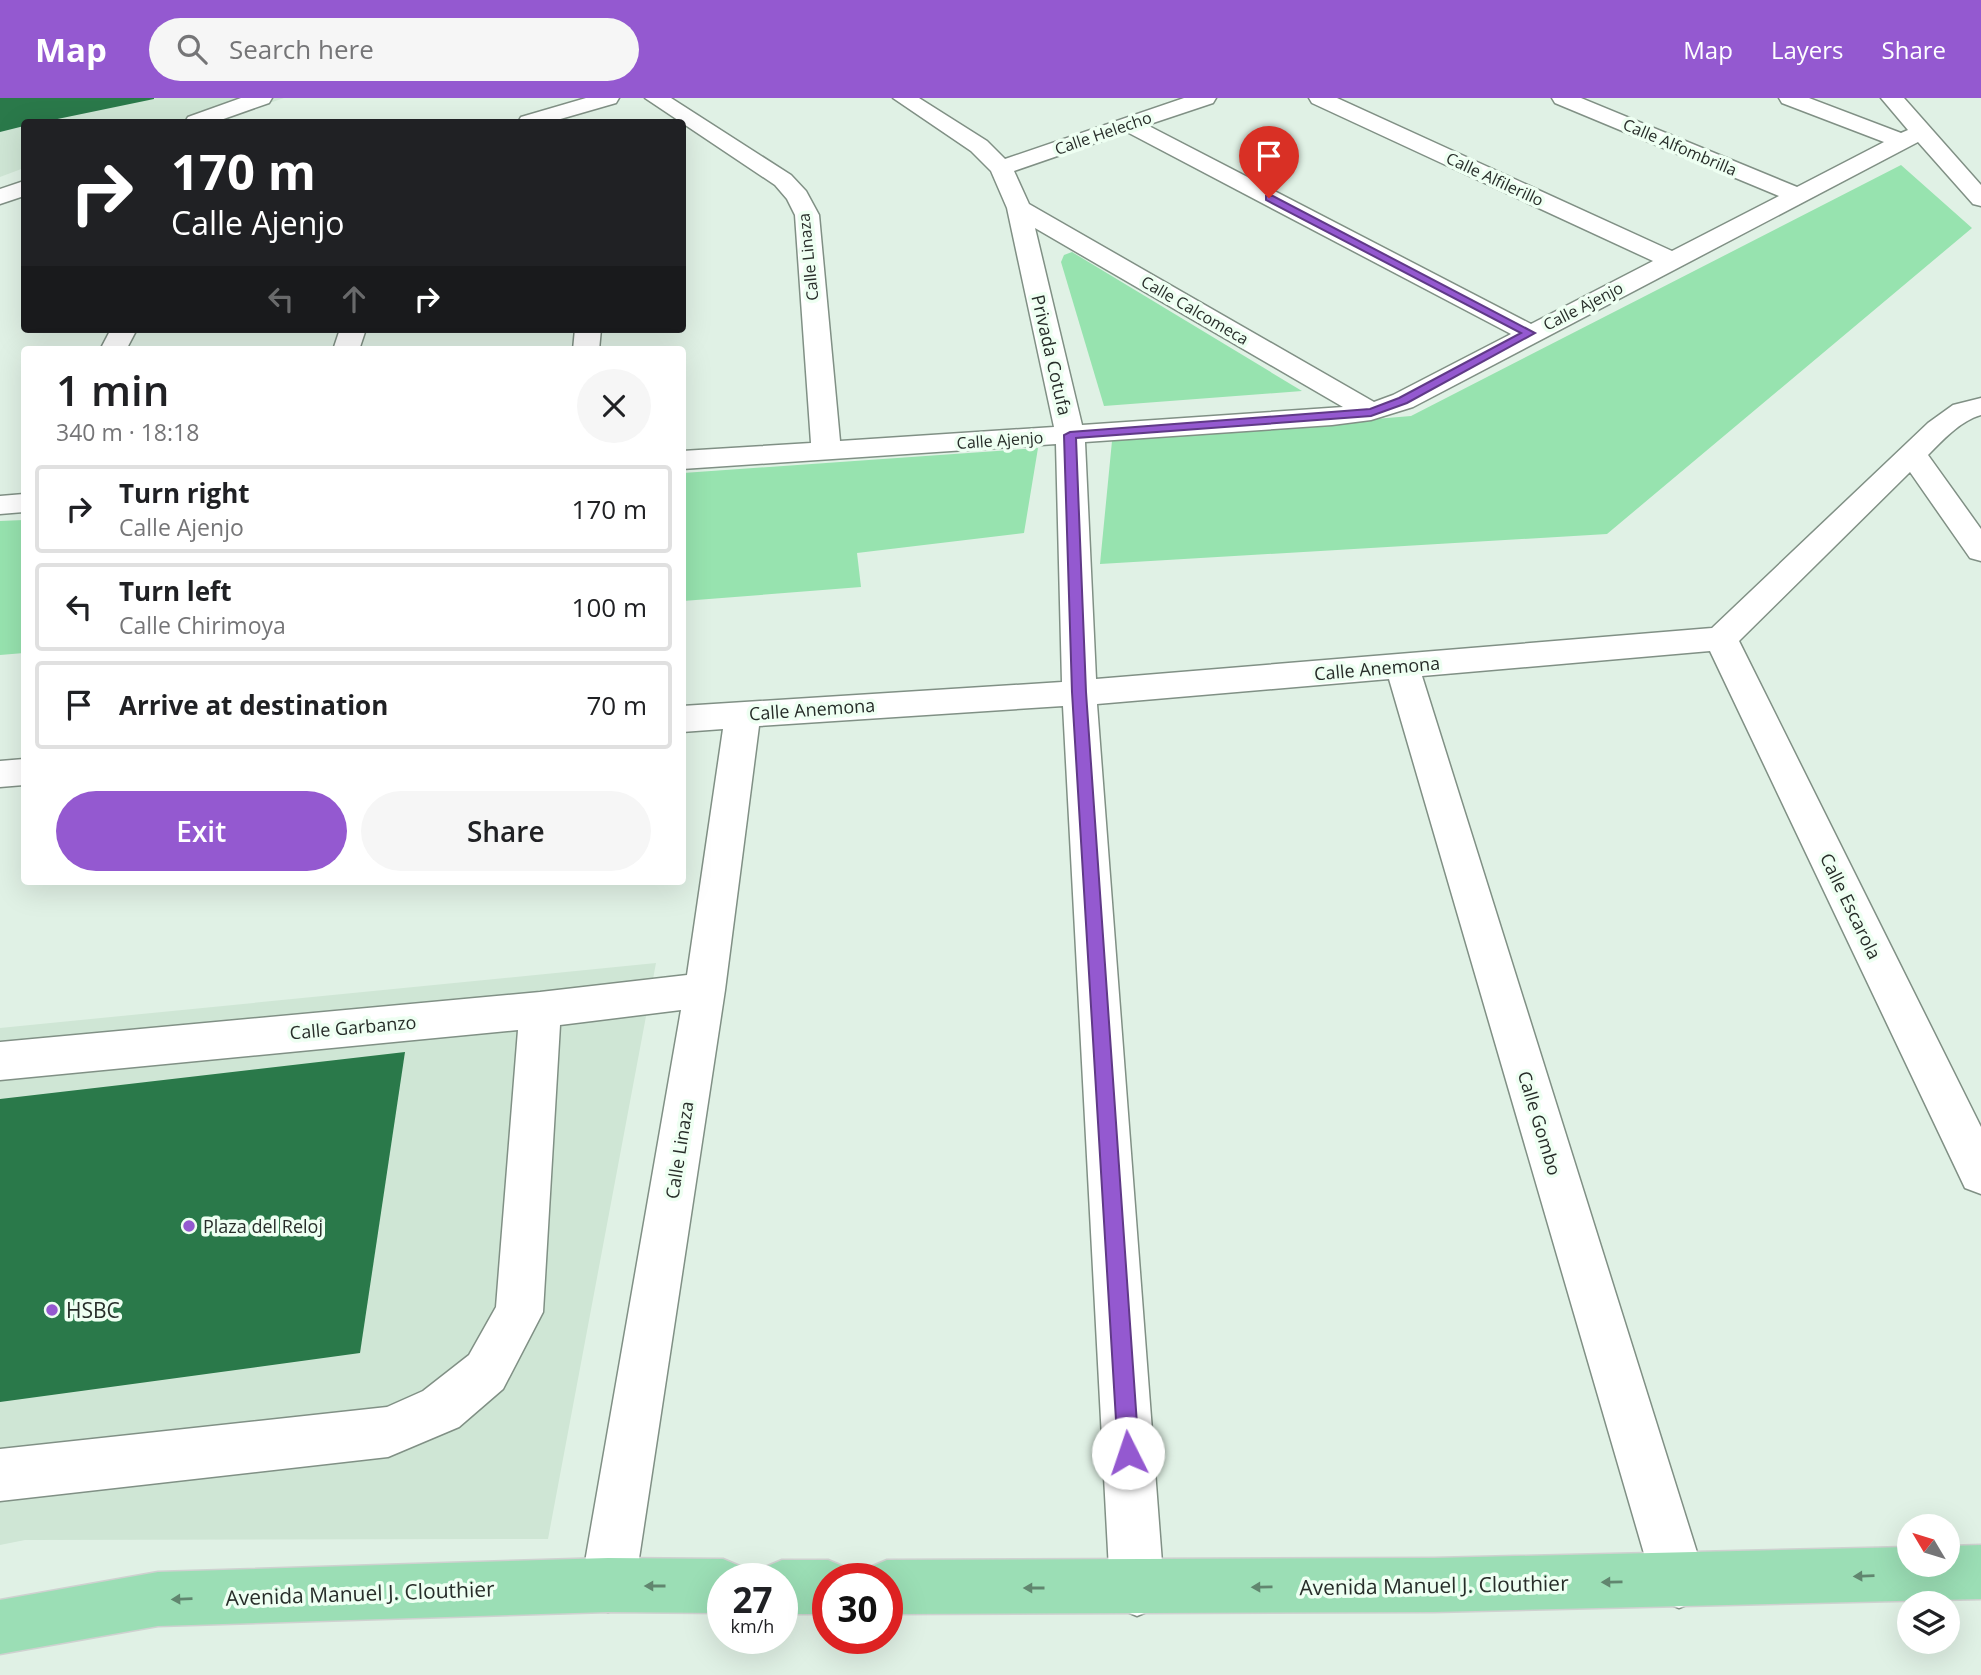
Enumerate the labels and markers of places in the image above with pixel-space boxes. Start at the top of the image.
pin [1239,126,1299,198]
place label: Plaza del Reloj [203,1214,323,1238]
marker: Plaza del Reloj [181,1218,197,1234]
place label: HSBC [66,1296,120,1324]
marker: HSBC [44,1302,60,1318]

